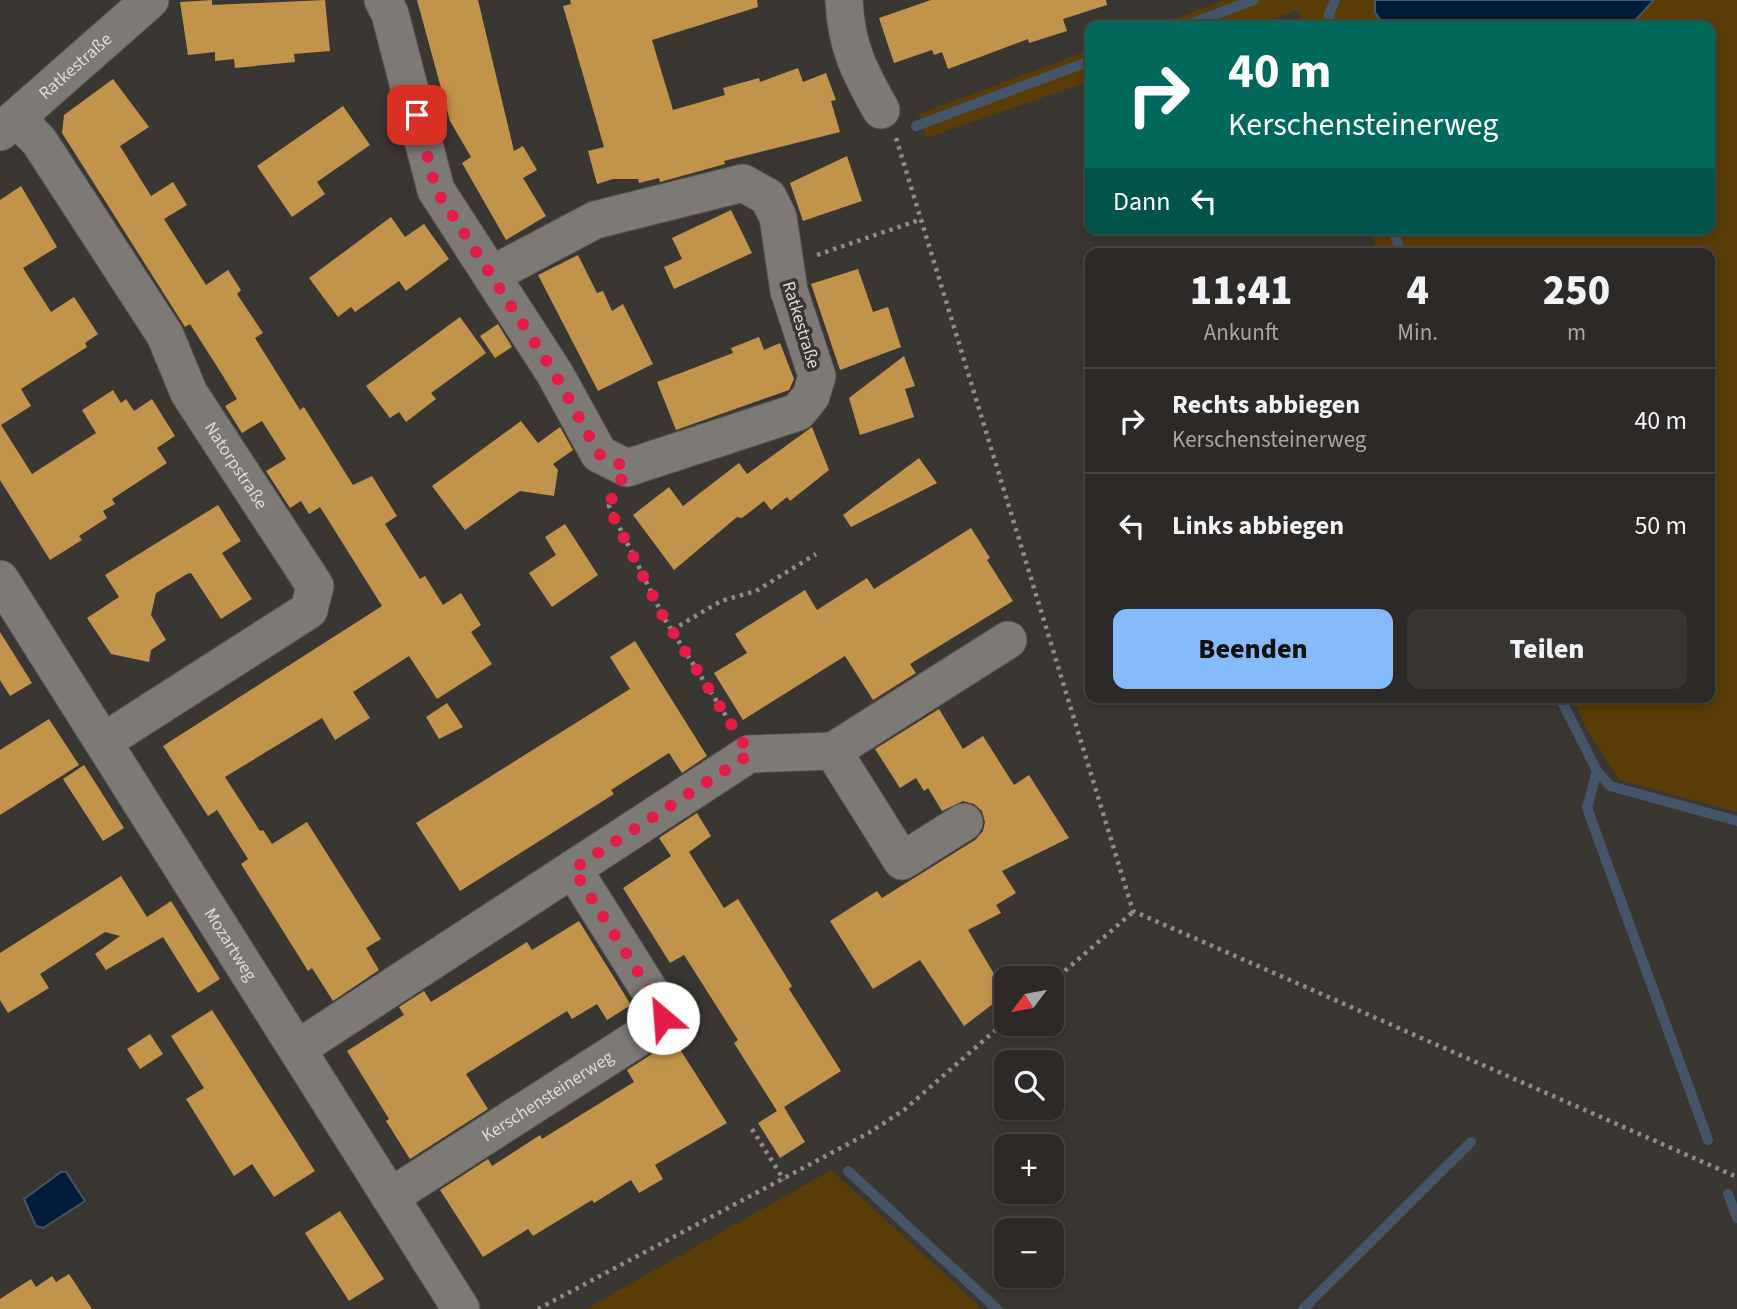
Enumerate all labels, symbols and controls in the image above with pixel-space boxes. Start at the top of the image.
street label: Ratkestraße [33,27,117,105]
text: 40 m [1228,37,1332,107]
icon: right [1113,49,1204,140]
pin [387,85,447,145]
icon: arrive [398,96,436,134]
text: Kerschensteinerweg [1228,102,1498,148]
icon: left [1185,182,1223,220]
text: Dann [1113,183,1171,220]
text: 11:41 [1190,261,1293,321]
text: 4 [1406,261,1429,321]
text: 250 [1543,261,1610,321]
street label: Ratkestraße [776,278,826,372]
text: Ankunft [1204,316,1279,349]
text: Min. [1397,316,1438,349]
text: m [1567,316,1586,349]
text: Rechts abbiegen [1172,386,1360,423]
icon: right [1113,402,1151,440]
text: 40 m [1634,402,1687,439]
street label: Natorpstraße [198,417,274,514]
text: Kerschensteinerweg [1172,423,1366,456]
icon: left [1113,507,1151,545]
text: Links abbiegen [1172,507,1344,544]
text: 50 m [1634,507,1687,544]
button: Beenden [1113,609,1393,689]
button: Teilen [1407,609,1687,689]
street label: Mozartweg [198,903,263,986]
north arrow [994,966,1064,1036]
map controls [994,966,1064,1288]
position arrow [626,981,700,1055]
street label: Kerschensteinerweg [477,1044,618,1148]
button: search [994,1050,1064,1120]
button: + [994,1134,1064,1204]
button: − [994,1218,1064,1288]

